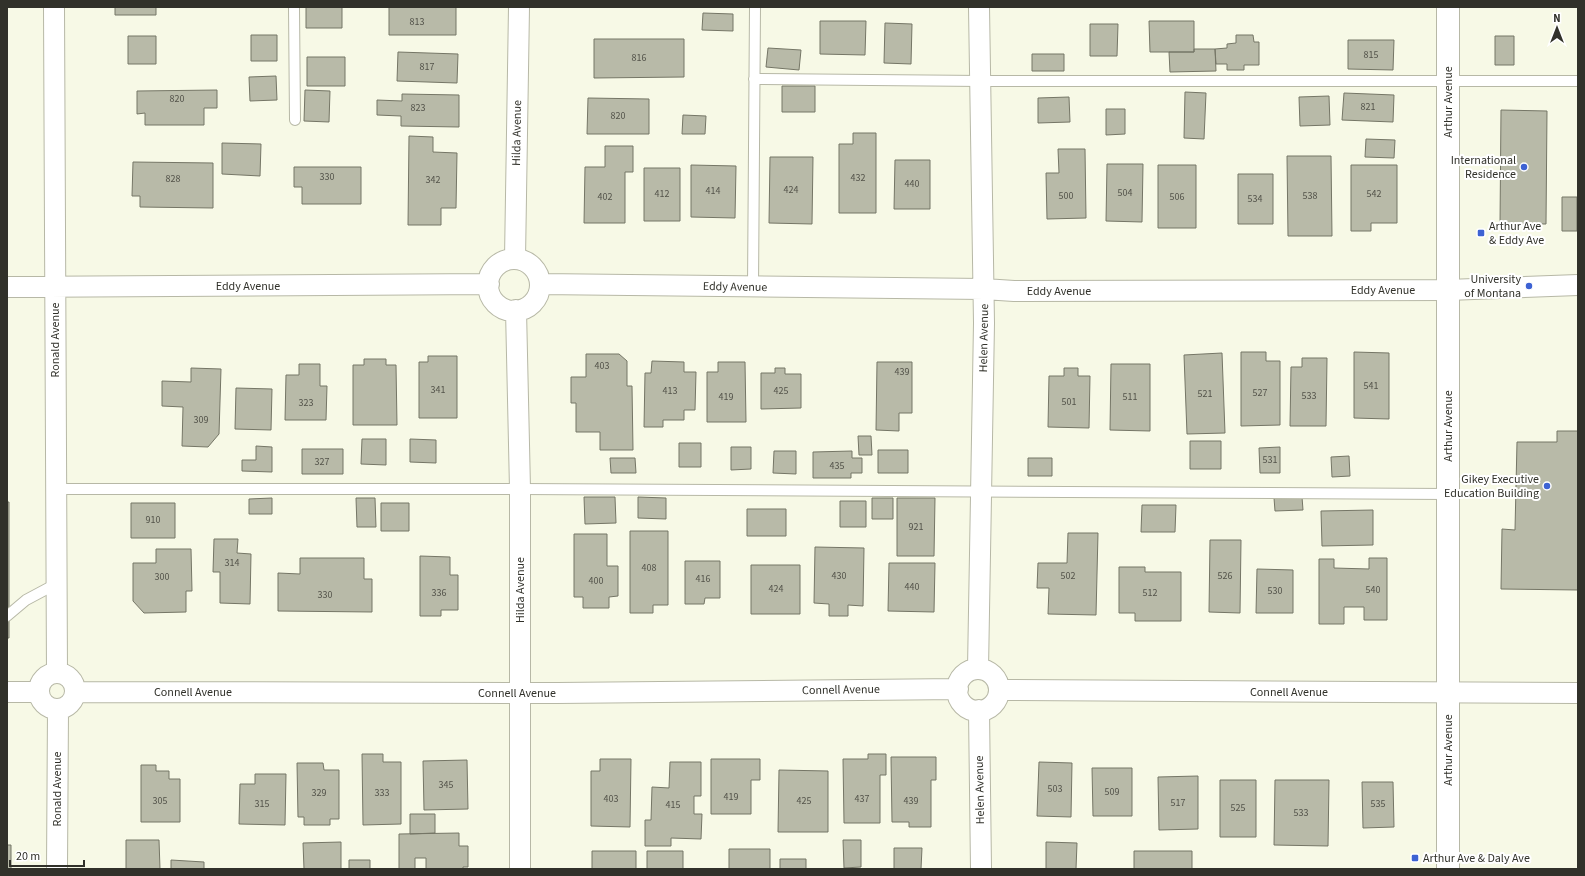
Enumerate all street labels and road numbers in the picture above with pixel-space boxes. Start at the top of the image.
street label: Arthur Avenue [1440,66,1457,138]
street label: Hilda Avenue [508,100,526,166]
street label: Eddy Avenue [216,278,280,295]
street label: Eddy Avenue [703,278,767,296]
street label: Eddy Avenue [1351,282,1415,299]
street label: Eddy Avenue [1027,283,1091,300]
street label: Ronald Avenue [47,302,64,377]
street label: Helen Avenue [975,303,993,373]
street label: Arthur Avenue [1440,390,1457,462]
street label: Hilda Avenue [512,557,529,623]
street label: Connell Avenue [802,681,880,699]
street label: Connell Avenue [154,684,232,701]
street label: Connell Avenue [1250,684,1328,701]
street label: Connell Avenue [478,685,556,702]
street label: Arthur Avenue [1440,714,1457,786]
street label: Ronald Avenue [49,751,66,826]
street label: Helen Avenue [971,755,989,825]

